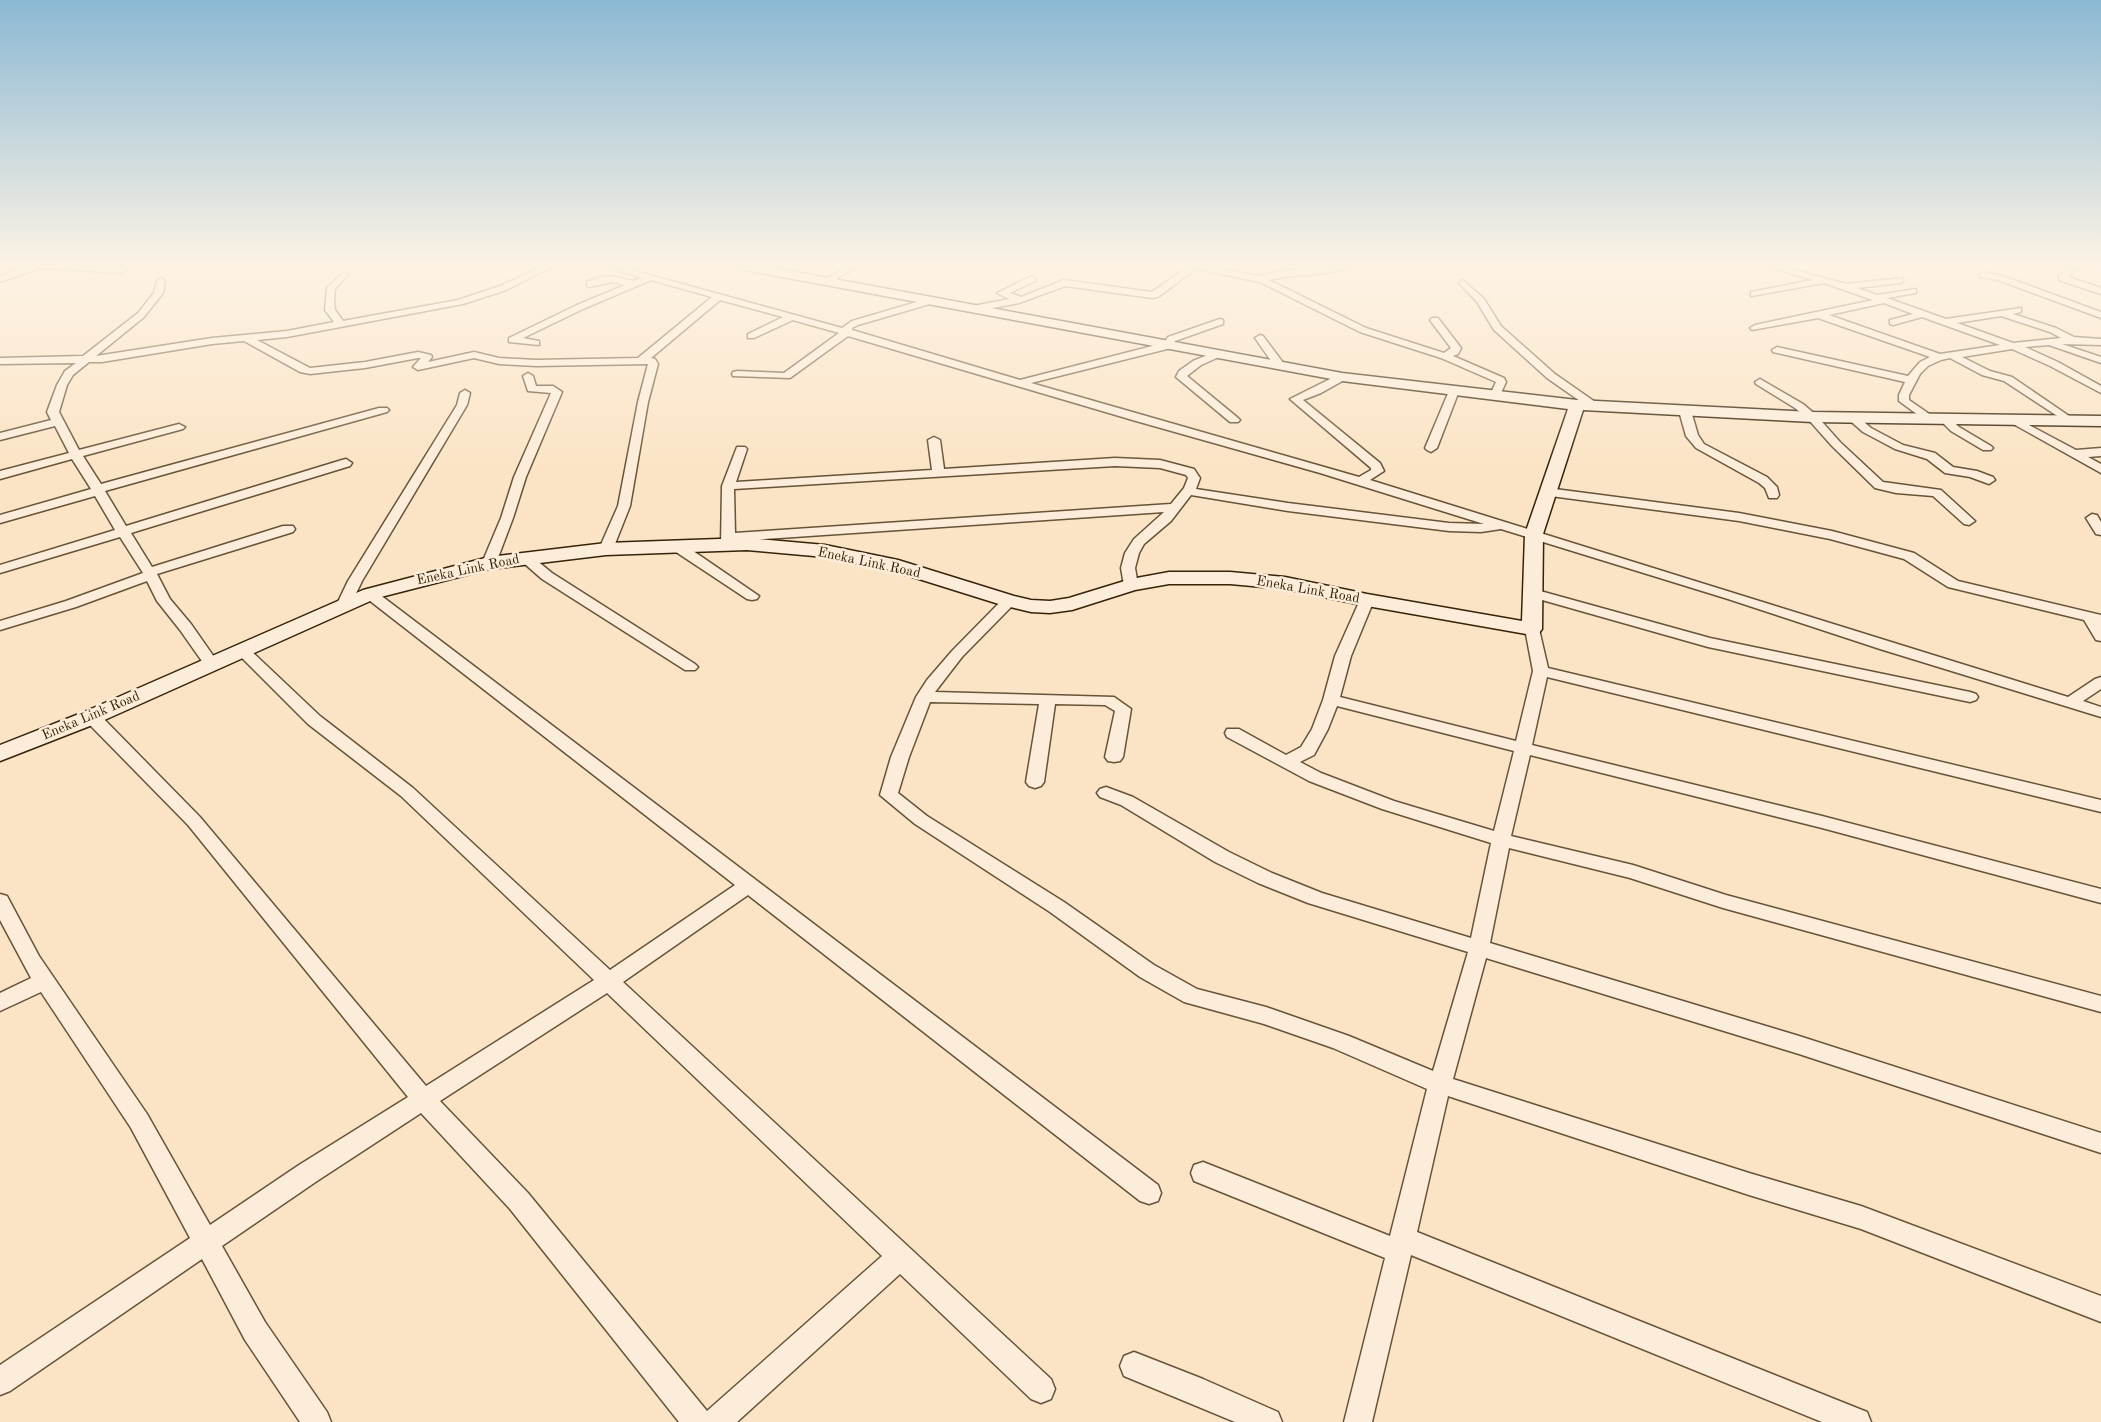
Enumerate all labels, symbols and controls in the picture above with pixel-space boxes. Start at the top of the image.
street label: Eneka Link Road [816,544,922,582]
street label: Eneka Link Road [415,551,521,589]
street label: Eneka Link Road [1255,573,1361,607]
street label: Eneka Link Road [39,688,143,744]

